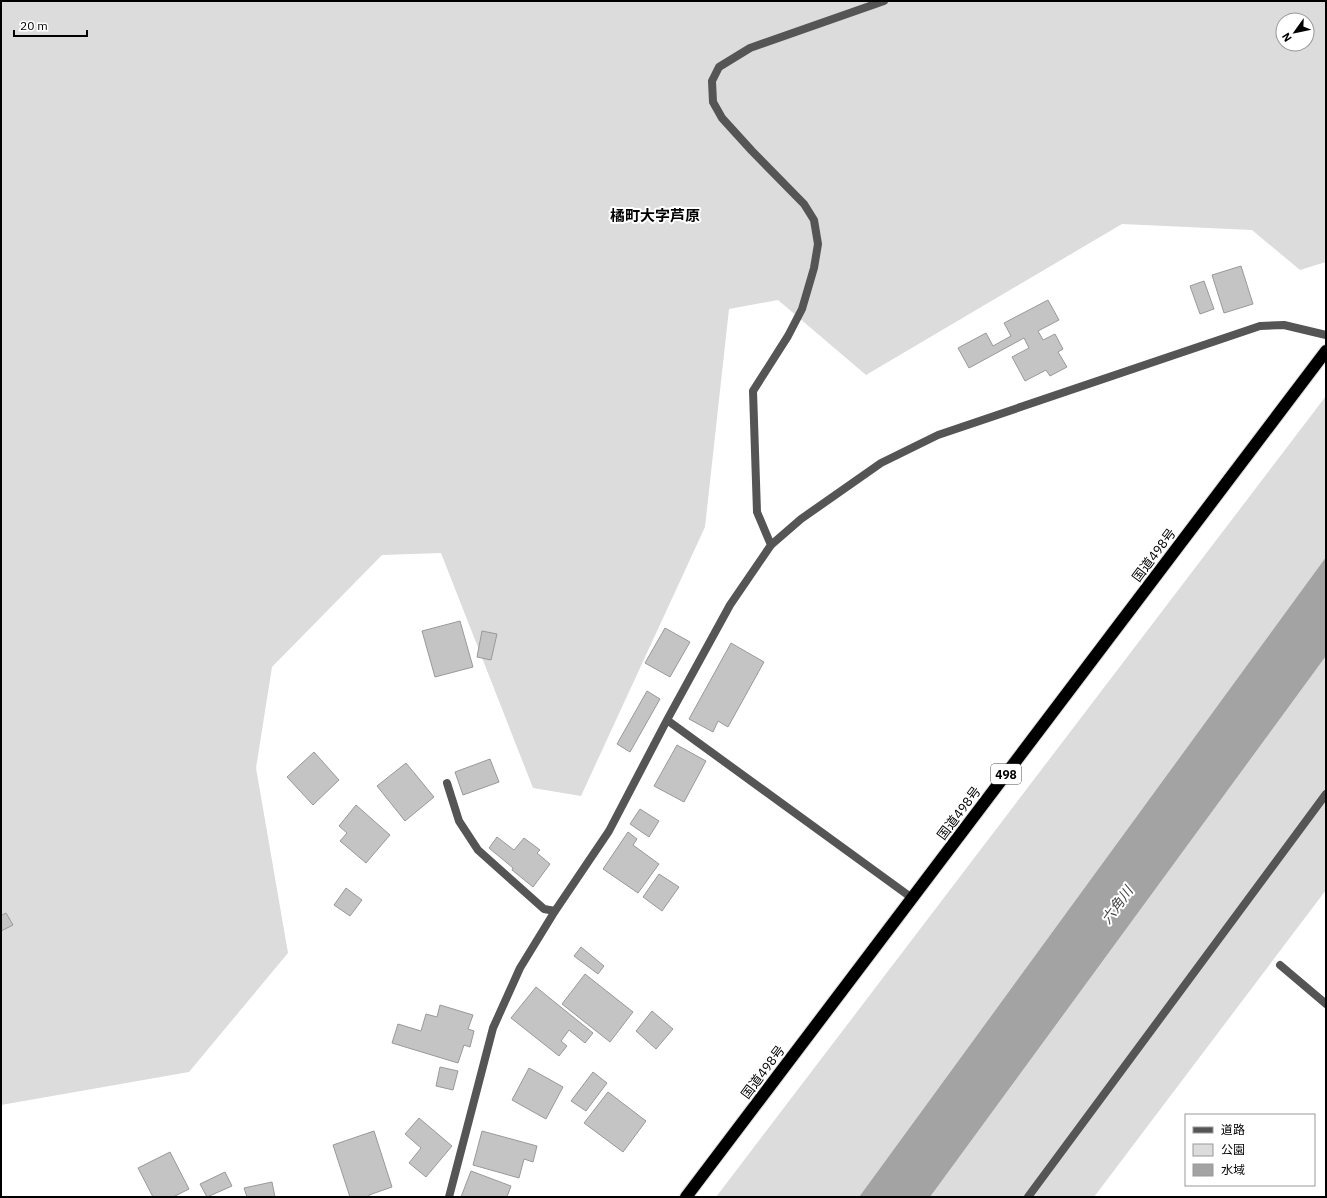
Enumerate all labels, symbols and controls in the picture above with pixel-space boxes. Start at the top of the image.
scale bar [14,12,87,38]
north arrow [1275,12,1315,52]
text: 20 m [20,18,48,33]
text: N [1279,30,1295,45]
district label: 橘町大字芦原 [610,206,700,225]
street label: 国道498号 [1128,525,1180,585]
road number: 498 [991,764,1021,784]
street label: 国道498号 [933,783,985,843]
water label: 六角川 [1097,881,1138,927]
street label: 国道498号 [737,1042,789,1102]
legend [1185,1114,1315,1186]
text: 道路 [1221,1122,1245,1137]
text: 公園 [1221,1142,1245,1157]
text: 水域 [1221,1162,1245,1177]

